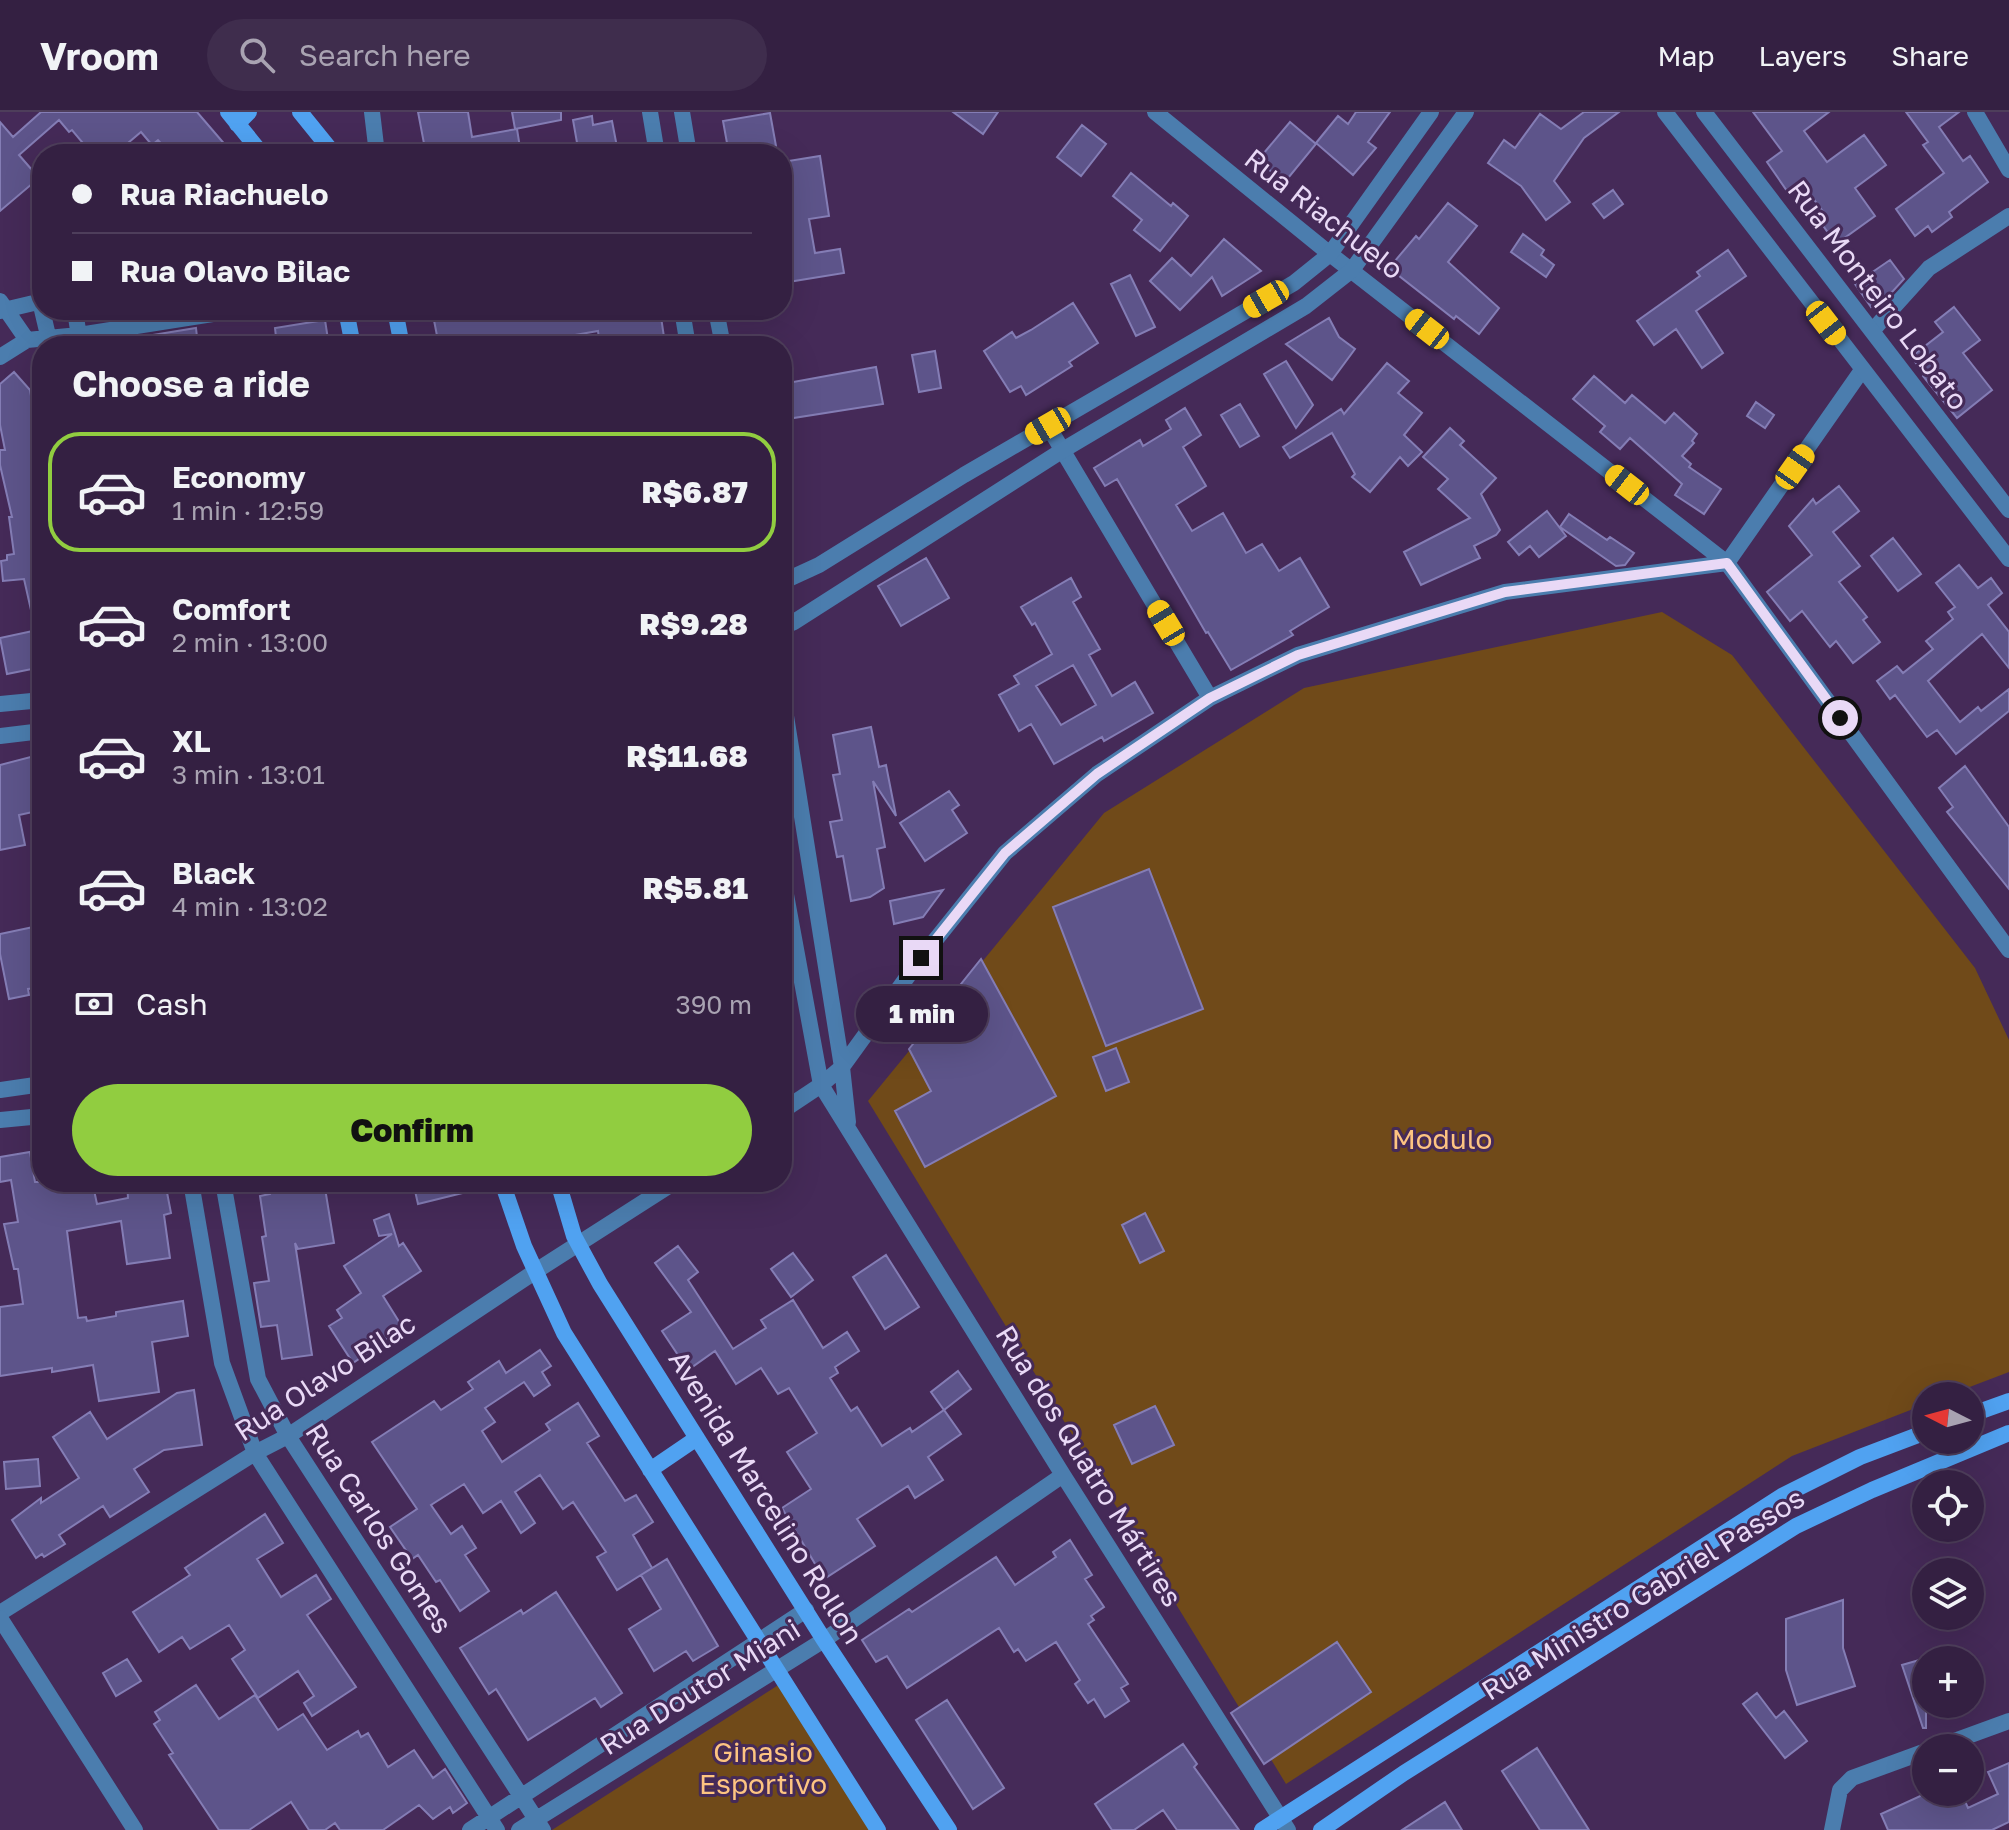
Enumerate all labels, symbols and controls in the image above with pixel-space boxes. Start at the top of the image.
search box [207,19,767,91]
text: Vroom [40,33,159,78]
icon: search [235,33,279,77]
text: Search here [299,37,471,73]
text: Map [1657,39,1715,72]
text: Layers [1759,39,1847,72]
text: Share [1891,39,1969,72]
street label: Rua Riachuelo [1239,142,1410,286]
street label: Rua Monteiro Lobato [1781,173,1975,416]
text: Rua Riachuelo [120,176,328,212]
text: Rua Olavo Bilac [120,253,350,289]
car [1239,277,1293,321]
car [1802,297,1850,349]
car [1401,305,1453,353]
text: Choose a ride [72,362,310,405]
car [1021,404,1075,448]
car [1771,440,1819,494]
icon: car [76,456,148,528]
text: Economy [172,459,306,495]
car [1601,461,1653,509]
text: R$6.87 [641,474,748,510]
text: 1 min · 12:59 [172,495,324,526]
icon: car [76,588,148,660]
text: Comfort [172,591,291,627]
car [1143,596,1189,650]
text: R$9.28 [639,606,748,642]
text: 2 min · 13:00 [172,627,328,658]
route start [1822,700,1858,736]
icon: car [76,720,148,792]
text: XL [172,723,211,759]
text: R$11.68 [626,738,748,774]
text: 3 min · 13:01 [172,759,325,790]
icon: car [76,852,148,924]
text: Black [172,855,255,891]
text: R$5.81 [643,870,748,906]
text: 4 min · 13:02 [172,891,328,922]
route end [903,940,939,976]
icon: cash [72,982,116,1026]
text: Cash [136,986,208,1022]
callout: 1 min [855,986,987,1042]
text: 390 m [675,989,752,1020]
text: 1 min [889,998,955,1029]
button: Confirm [72,1084,752,1176]
park label: Modulo [1392,1122,1492,1155]
street label: Rua Olavo Bilac [228,1306,421,1447]
street label: Rua dos Quatro Mártires [989,1319,1189,1612]
street label: Avenida Marcelino Rollon [662,1344,870,1650]
north arrow [1912,1382,1984,1454]
map controls [1912,1382,1984,1806]
street label: Rua Carlos Gomes [299,1417,460,1639]
button: locate [1912,1470,1984,1542]
street label: Rua Ministro Gabriel Passos [1476,1481,1810,1707]
button: layers [1912,1558,1984,1630]
street label: Rua Doutor Miani [594,1612,806,1761]
button: + [1912,1646,1984,1718]
button: − [1912,1734,1984,1806]
park label: Ginasio Esportivo [699,1735,827,1800]

